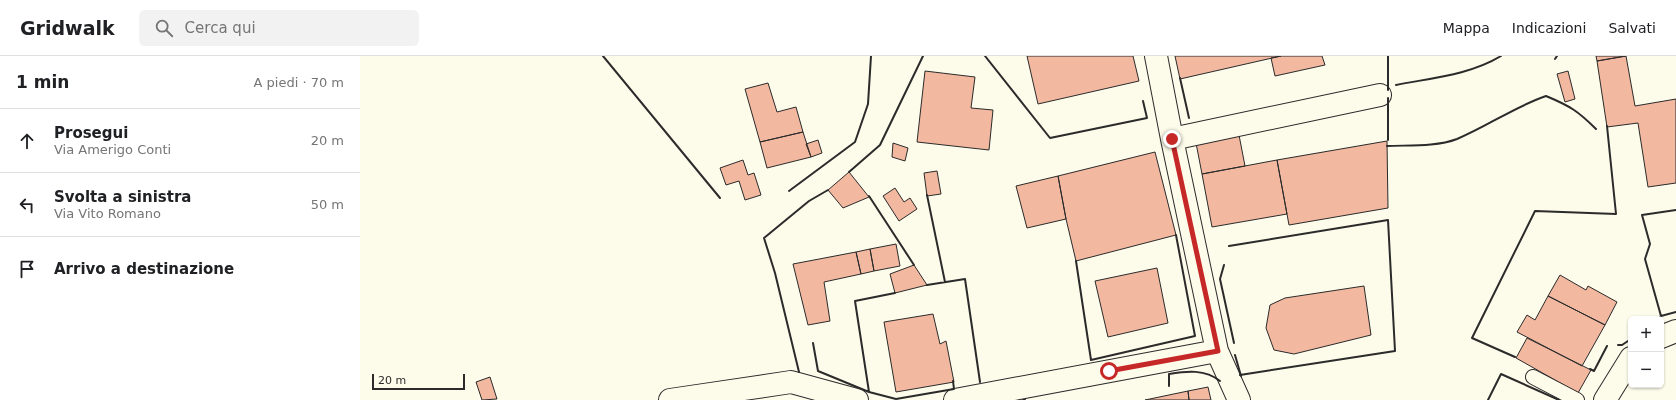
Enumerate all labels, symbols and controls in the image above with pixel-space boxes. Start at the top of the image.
search box [139,10,419,46]
text: Gridwalk [20,17,115,39]
icon: search [153,17,175,39]
text: Cerca qui [185,19,256,37]
text: Mappa [1443,20,1490,36]
text: Indicazioni [1512,20,1586,36]
text: Salvati [1608,20,1656,36]
text: 1 min [16,72,69,92]
text: A piedi · 70 m [254,75,344,90]
text: Prosegui [54,124,128,142]
icon: ahead [16,130,38,152]
route end [1163,130,1181,148]
text: 20 m [311,133,344,148]
text: Via Amerigo Conti [54,142,171,157]
text: Svolta a sinistra [54,188,191,206]
icon: left [16,194,38,216]
text: 50 m [311,197,344,212]
text: Via Vito Romano [54,206,161,221]
icon: arrive [16,258,38,280]
text: Arrivo a destinazione [54,260,234,278]
map controls [1628,316,1664,388]
button: + [1628,316,1664,352]
button: − [1628,352,1664,388]
route start [1100,362,1118,380]
scale bar [372,372,465,391]
text: 20 m [378,374,406,387]

